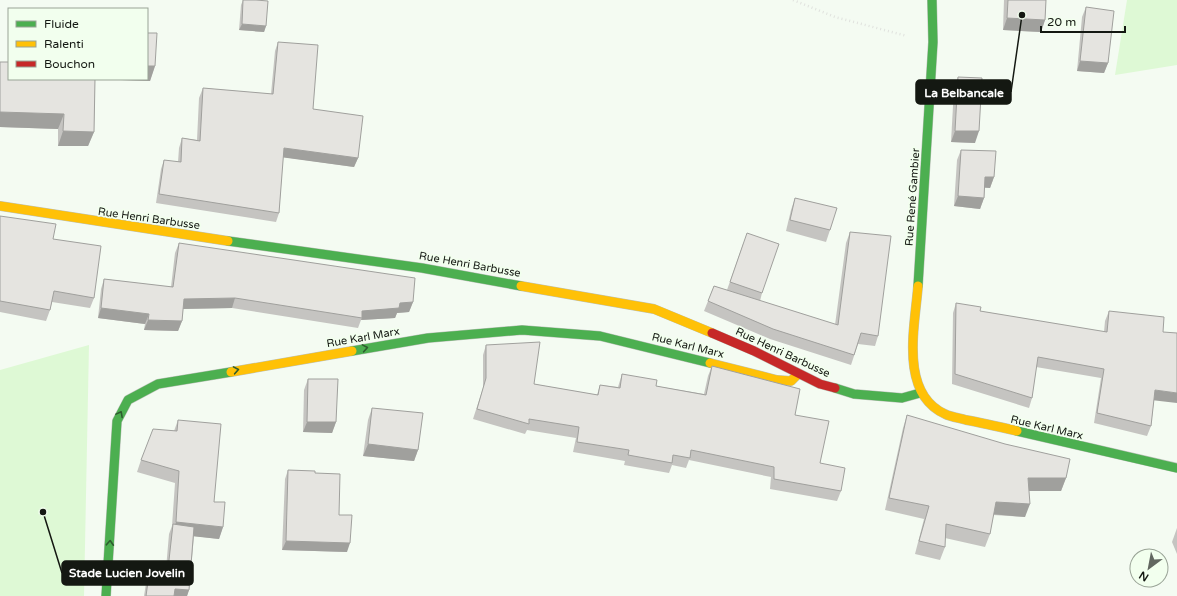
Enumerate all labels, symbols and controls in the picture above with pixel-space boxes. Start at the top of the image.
legend [8,8,148,80]
scale bar [1041,8,1125,34]
text: 20 m [1047,15,1076,29]
text: Fluide [44,17,79,31]
text: Ralenti [44,37,84,51]
text: Bouchon [44,57,95,71]
callout: La Belbancale [916,80,1011,104]
text: La Belbancale [924,86,1004,100]
street label: Rue René Gambier [903,147,922,246]
street label: Rue Henri Barbusse [97,205,201,232]
street label: Rue Henri Barbusse [418,249,522,280]
street label: Rue Karl Marx [326,325,401,350]
street label: Rue Henri Barbusse [733,325,832,380]
street label: Rue Karl Marx [650,330,725,361]
one-way arrow [361,345,368,353]
one-way arrow [233,366,240,375]
one-way arrow [116,411,123,418]
street label: Rue Karl Marx [1009,413,1084,442]
one-way arrow [105,540,114,546]
north arrow [1129,548,1169,588]
callout: Stade Lucien Jovelin [62,561,193,585]
text: Stade Lucien Jovelin [69,566,185,580]
text: N [1137,568,1151,584]

